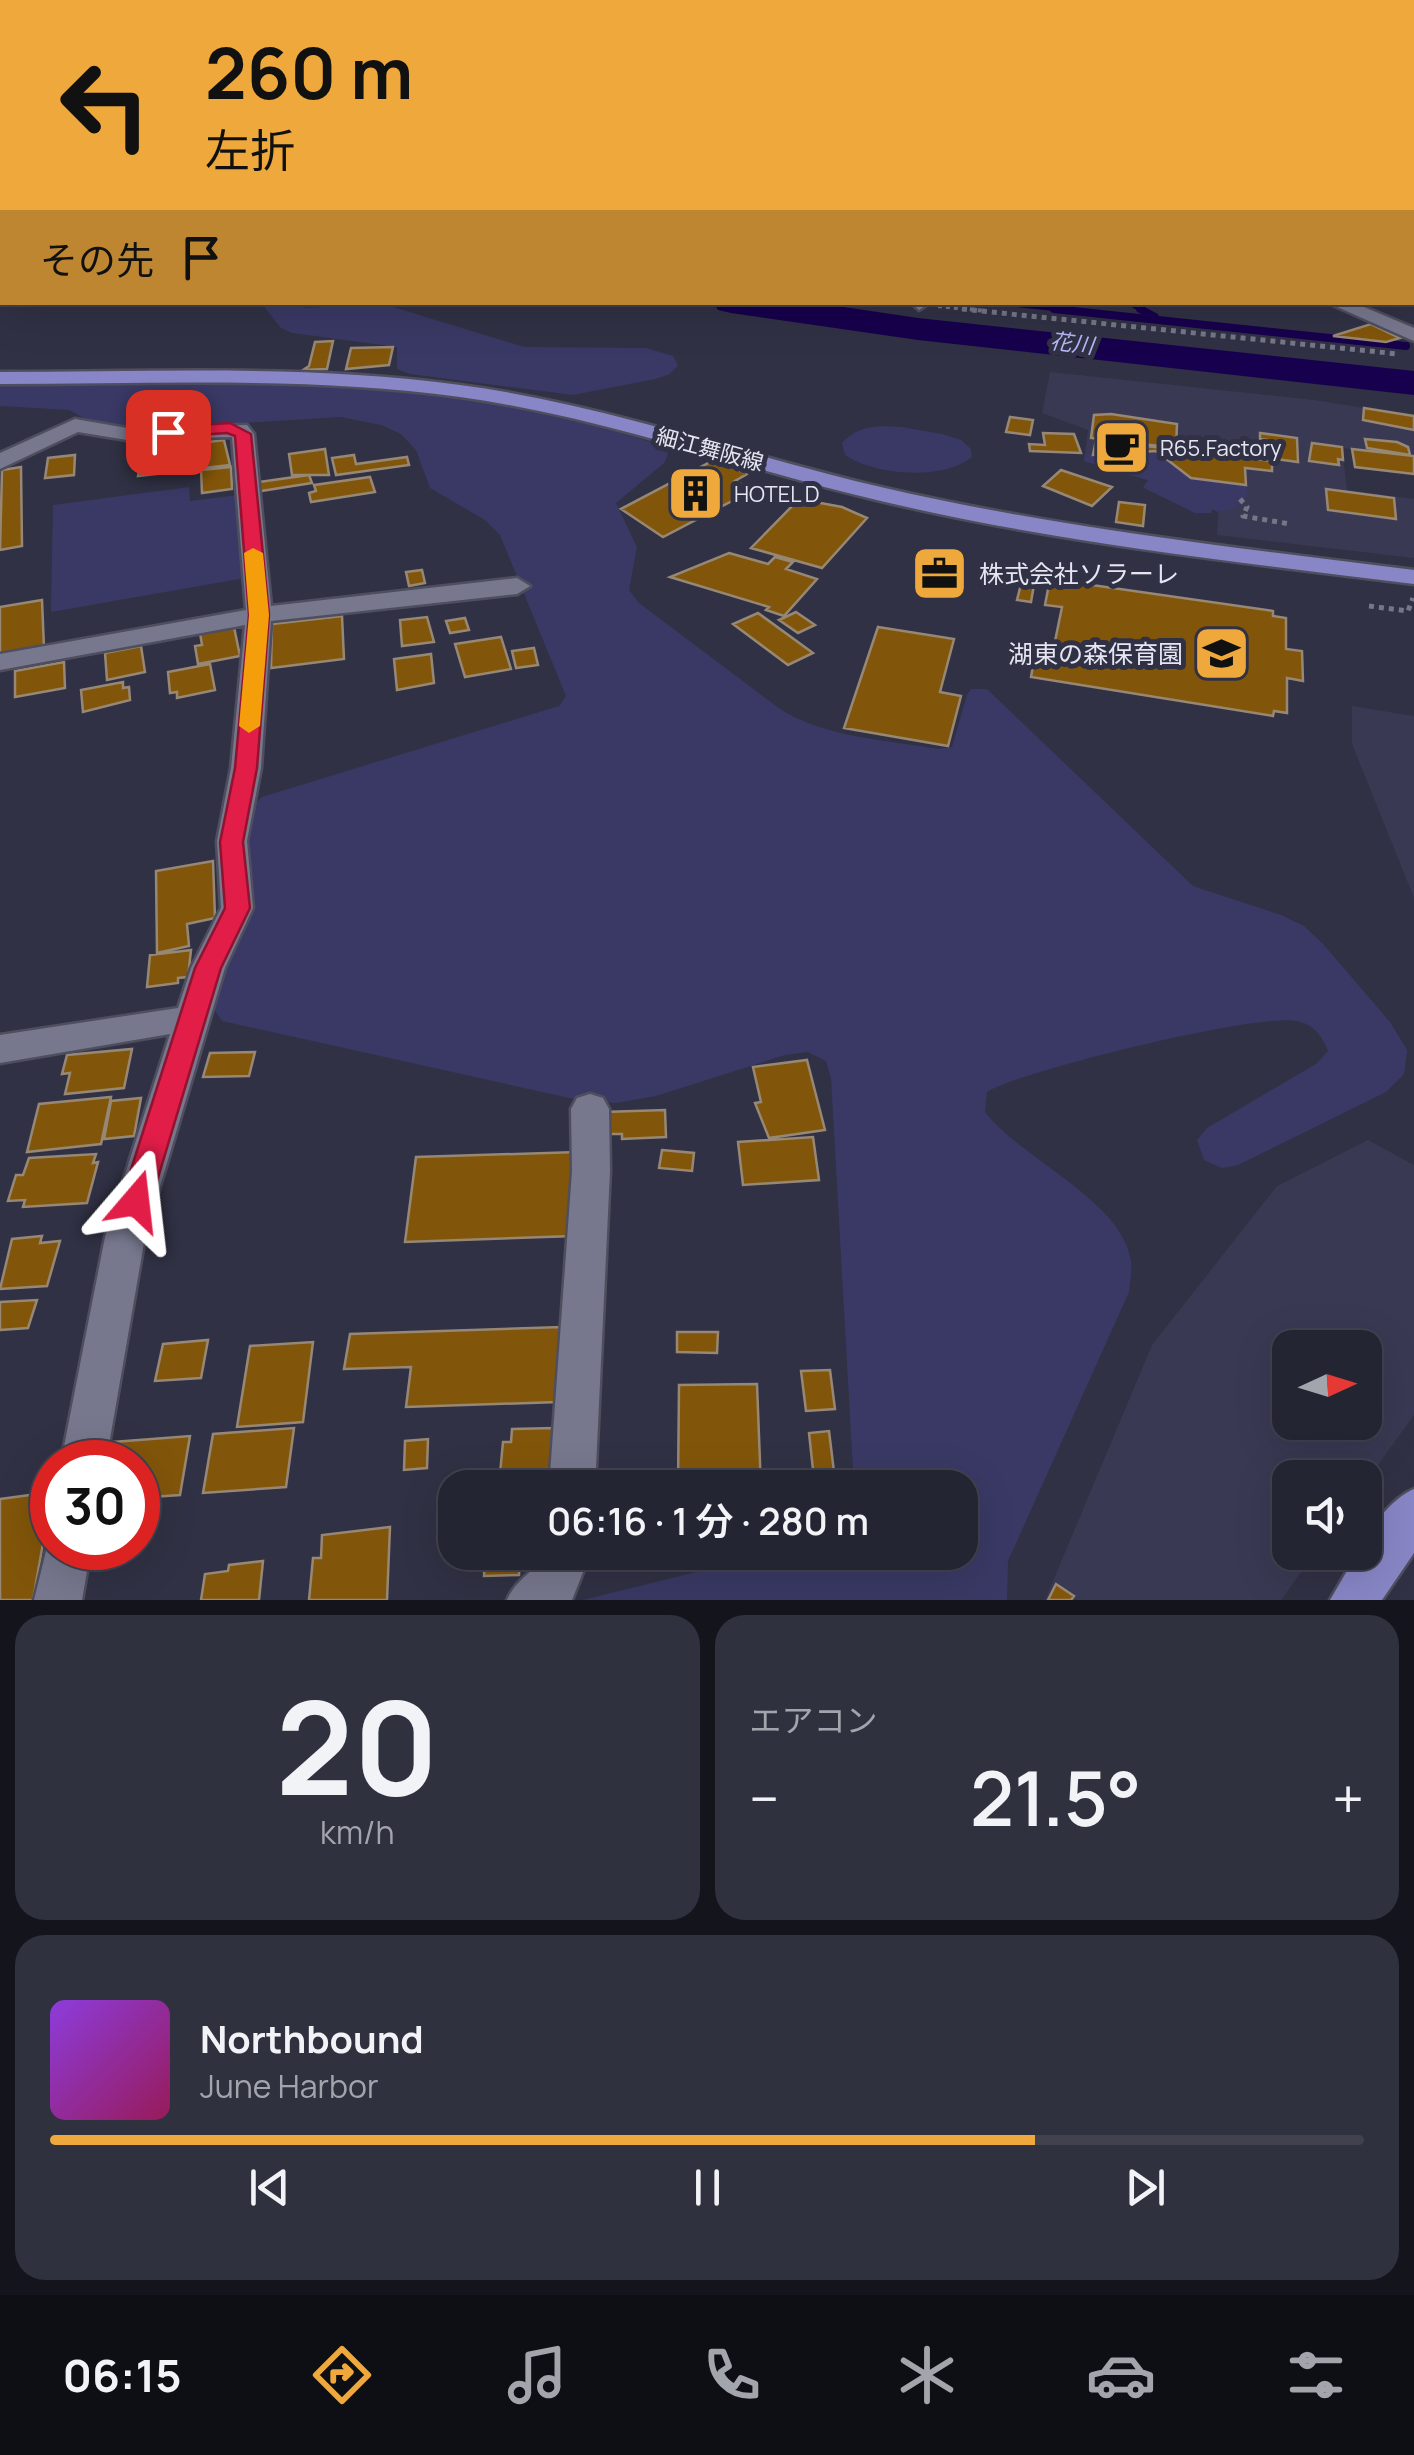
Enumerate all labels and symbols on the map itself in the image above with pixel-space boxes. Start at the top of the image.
water label: 花川 [1048,325,1098,361]
pin [126,390,211,475]
cafe icon: R65.Factory [1091,418,1151,478]
street label: 細江舞阪線 [653,420,767,478]
place label: R65.Factory [1160,433,1282,463]
building icon: HOTEL D [665,464,725,524]
place label: HOTEL D [734,479,820,509]
office icon: 株式会社ソラーレ [910,543,970,603]
place label: 株式会社ソラーレ [979,556,1179,591]
school or university icon: 湖東の森保育園 [1192,623,1252,683]
place label: 湖東の森保育園 [1008,636,1183,671]
position arrow [84,1149,188,1253]
north arrow [1272,1330,1382,1440]
speed limit sign: 30 [30,1440,160,1570]

